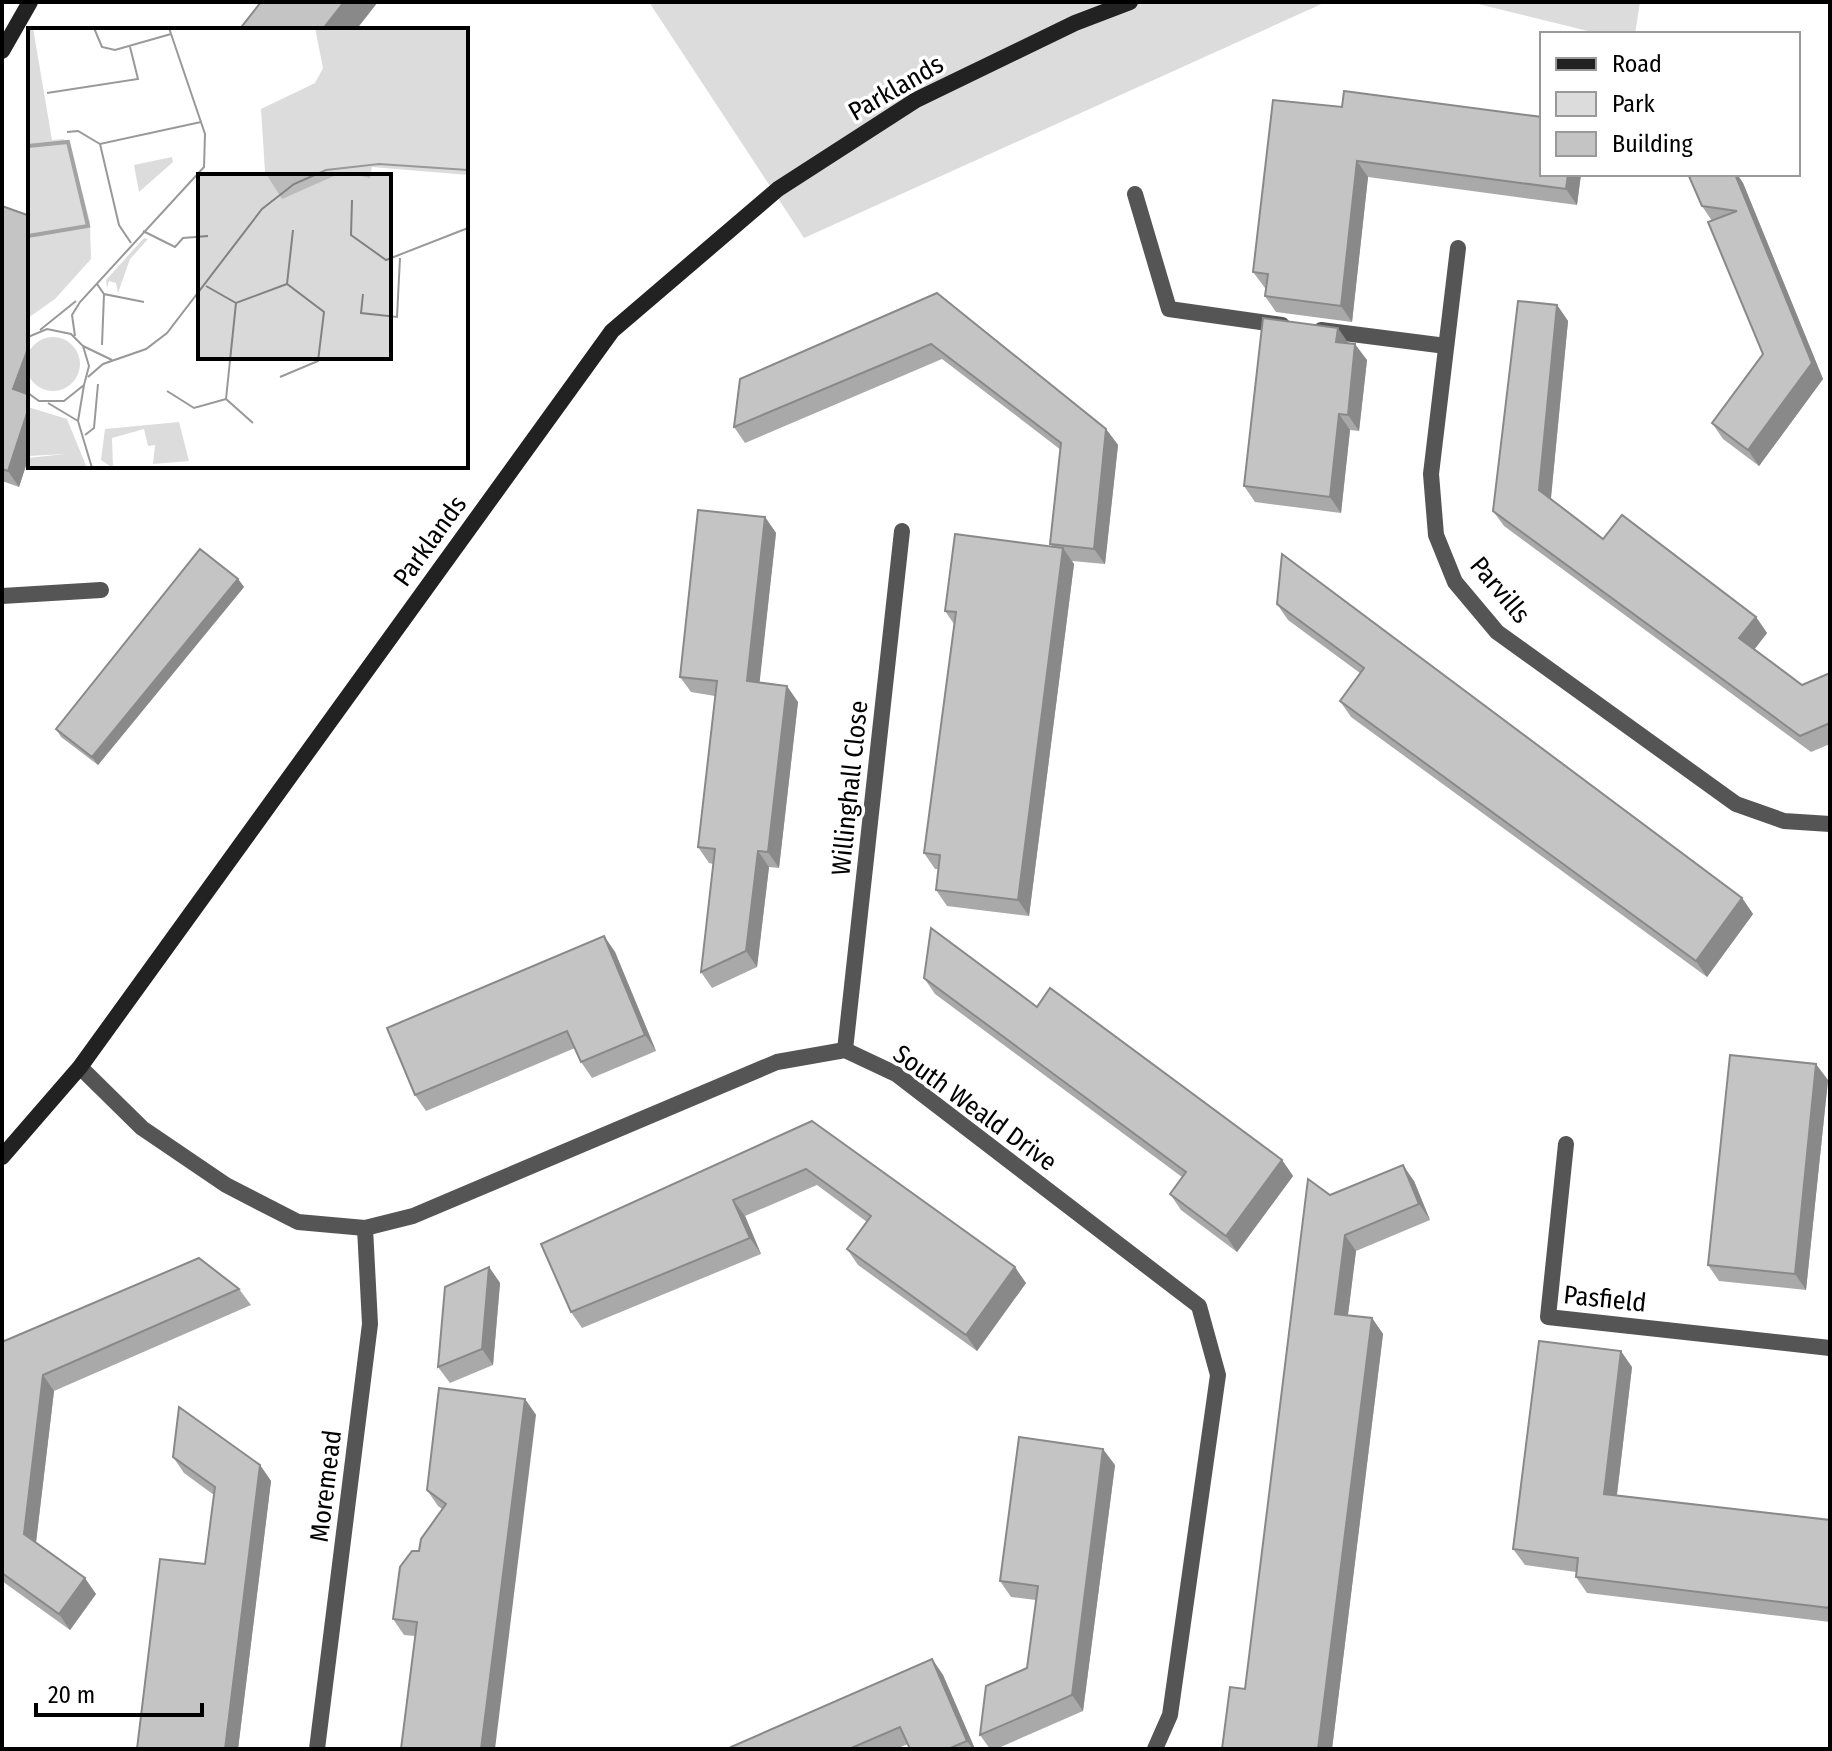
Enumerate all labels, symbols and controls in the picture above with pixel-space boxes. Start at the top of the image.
inset map [28,28,468,468]
legend [1540,32,1800,176]
street label: Parklands [843,48,949,128]
text: Road [1612,50,1662,78]
text: Park [1612,90,1655,118]
text: Building [1612,130,1694,158]
street label: Parklands [387,490,473,592]
street label: Parvills [1463,551,1537,629]
street label: Willinghall Close [825,699,875,877]
street label: South Weald Drive [887,1038,1063,1178]
street label: Pasfield [1562,1279,1648,1319]
street label: Moremead [304,1428,348,1544]
scale bar [36,1667,202,1717]
text: 20 m [48,1681,95,1709]

